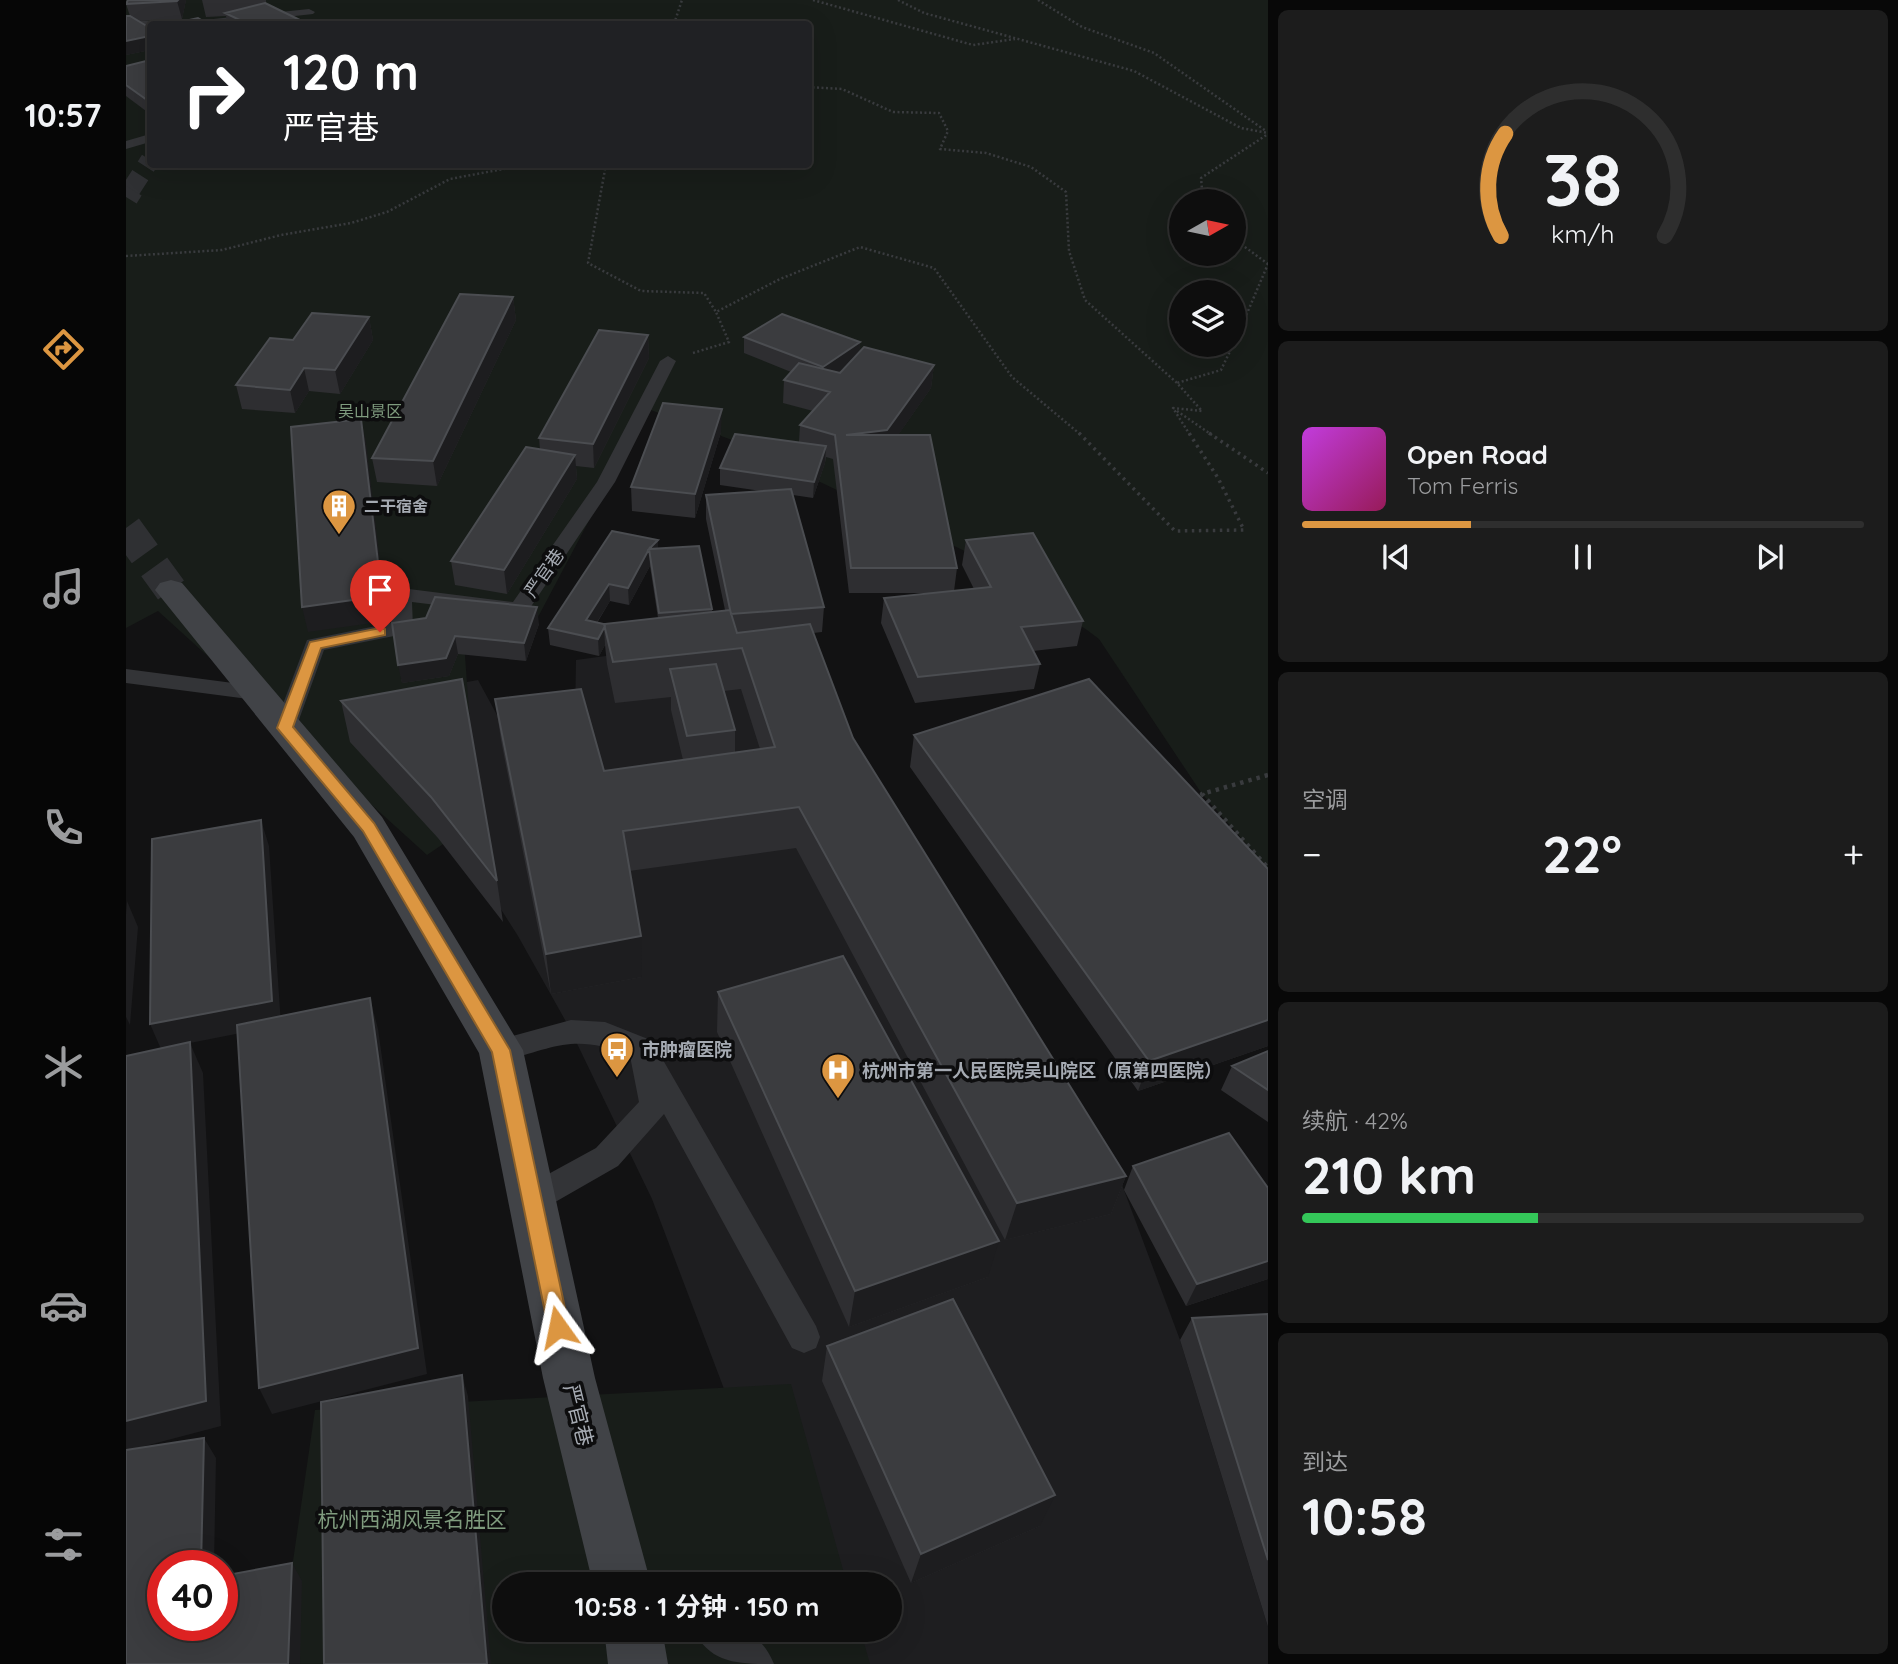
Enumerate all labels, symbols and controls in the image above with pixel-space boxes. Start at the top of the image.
text: 120 m [283,41,419,102]
icon: right [168,49,259,140]
text: 10:57 [25,95,101,135]
text: 严官巷 [283,107,379,147]
text: 38 [1544,134,1623,225]
north arrow [1169,189,1246,266]
map controls [1169,189,1246,357]
text: km/h [1551,218,1615,249]
button: layers [1169,280,1246,357]
icon: directions [39,325,88,374]
park label: 吴山景区 [338,401,402,421]
text: Open Road [1407,438,1548,471]
text: Tom Ferris [1407,471,1518,500]
building icon: 二干宿舍 [320,487,358,536]
place label: 二干宿舍 [364,496,428,516]
icon: previous [1377,538,1415,576]
icon: pause [1564,538,1602,576]
icon: next [1751,538,1789,576]
street label: 严官巷 [519,544,569,602]
pin [350,560,410,632]
icon: music [39,564,88,613]
icon: arrive [361,571,399,609]
text: 空调 [1302,785,1348,814]
icon: phone [39,803,88,852]
text: 22° [1542,821,1622,886]
text: − [1302,830,1322,878]
text: + [1843,830,1864,878]
bus stop icon: 市肿瘤医院 [598,1030,636,1079]
place label: 市肿瘤医院 [642,1038,732,1061]
icon: climate [39,1042,88,1091]
hospital icon: 杭州市第一人民医院吴山院区（原第四医院） [819,1051,857,1100]
place label: 杭州市第一人民医院吴山院区（原第四医院） [862,1059,1222,1082]
text: 续航 · 42% [1302,1106,1408,1135]
text: 210 km [1302,1142,1476,1207]
icon: car [39,1281,88,1330]
position arrow [521,1290,595,1364]
street label: 严官巷 [559,1381,599,1449]
text: 到达 [1302,1447,1348,1476]
text: 10:58 [1302,1483,1427,1548]
park label: 杭州西湖风景名胜区 [318,1506,507,1532]
icon: filters [39,1520,88,1569]
speed limit sign: 40 [147,1550,238,1641]
text: 10:58 · 1 分钟 · 150 m [575,1590,819,1623]

